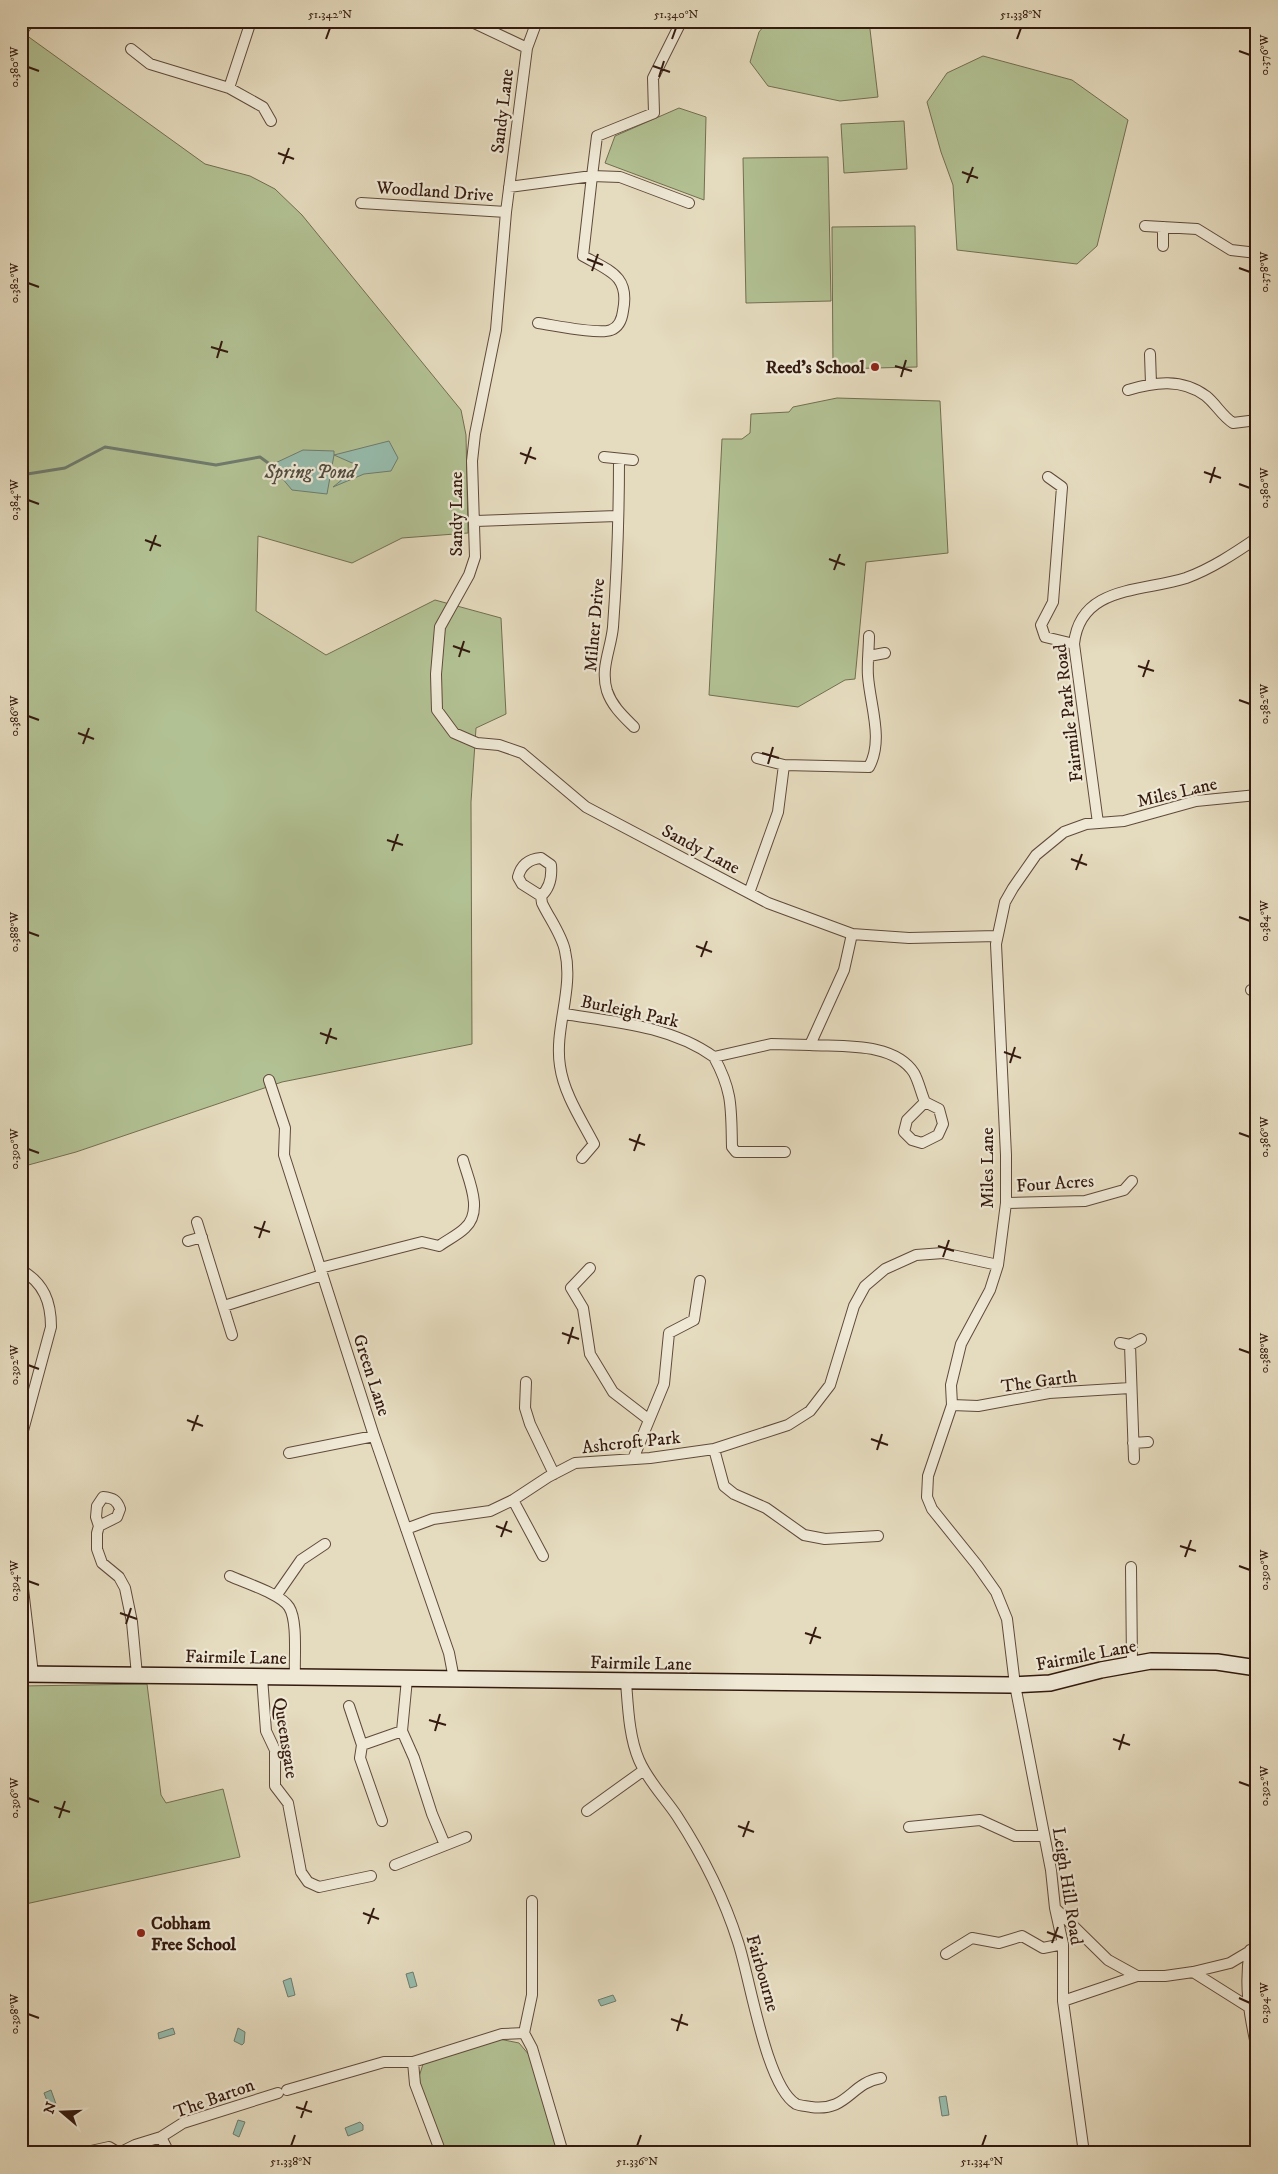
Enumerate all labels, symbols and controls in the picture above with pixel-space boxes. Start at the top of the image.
text: 51.342°N [308,7,352,22]
text: 51.340°N [654,7,699,22]
text: 51.338°N [1000,7,1042,22]
text: 0.376°W [1257,33,1272,76]
text: 0.380°W [7,45,22,88]
street label: Sandy Lane [487,68,519,155]
street label: Woodland Drive [375,177,494,207]
text: 0.378°W [1257,251,1272,292]
text: 0.382°W [7,262,22,303]
place label: Reed's School [766,357,866,379]
marker: Reed's School [869,361,881,373]
water label: Spring Pond [263,461,359,485]
text: 0.380°W [1257,466,1272,509]
street label: Sandy Lane [446,471,468,557]
text: 0.384°W [7,478,22,521]
street label: Milner Drive [580,577,610,673]
street label: Fairmile Park Road [1050,643,1088,783]
text: 0.382°W [1257,683,1272,724]
text: 0.386°W [7,695,22,736]
street label: Miles Lane [1135,773,1219,813]
street label: Sandy Lane [658,820,743,880]
text: 0.384°W [1257,899,1272,942]
text: 0.388°W [7,911,22,952]
street label: Burleigh Park [579,991,681,1033]
text: 0.386°W [1257,1116,1272,1157]
text: 0.390°W [7,1127,22,1170]
street label: Miles Lane [977,1127,999,1209]
street label: Four Acres [1015,1170,1095,1198]
street label: Green Lane [347,1332,395,1419]
text: 0.388°W [1257,1332,1272,1373]
text: 0.392°W [7,1344,22,1385]
street label: The Garth [1000,1366,1079,1398]
street label: Ashcroft Park [581,1427,682,1459]
text: 0.390°W [1257,1548,1272,1591]
text: 0.394°W [7,1559,22,1602]
street label: Fairmile Lane [1034,1635,1138,1676]
street label: Fairmile Lane [185,1646,287,1670]
street label: Fairmile Lane [590,1652,692,1676]
street label: Queensgate [268,1696,302,1780]
text: 0.392°W [1257,1765,1272,1806]
text: 0.396°W [7,1777,22,1818]
street label: Leigh Hill Road [1047,1826,1087,1947]
place label: Cobham Free School [151,1913,237,1956]
marker: Cobham Free School [135,1927,147,1939]
street label: Fairbourne [741,1932,783,2014]
text: 0.394°W [1257,1981,1272,2024]
text: 0.398°W [7,1993,22,2034]
street label: The Barton [171,2074,258,2124]
north arrow [38,2086,88,2136]
text: N [40,2099,61,2116]
text: 51.338°N [270,2154,312,2169]
text: 51.336°N [616,2154,658,2169]
text: 51.334°N [961,2154,1004,2169]

